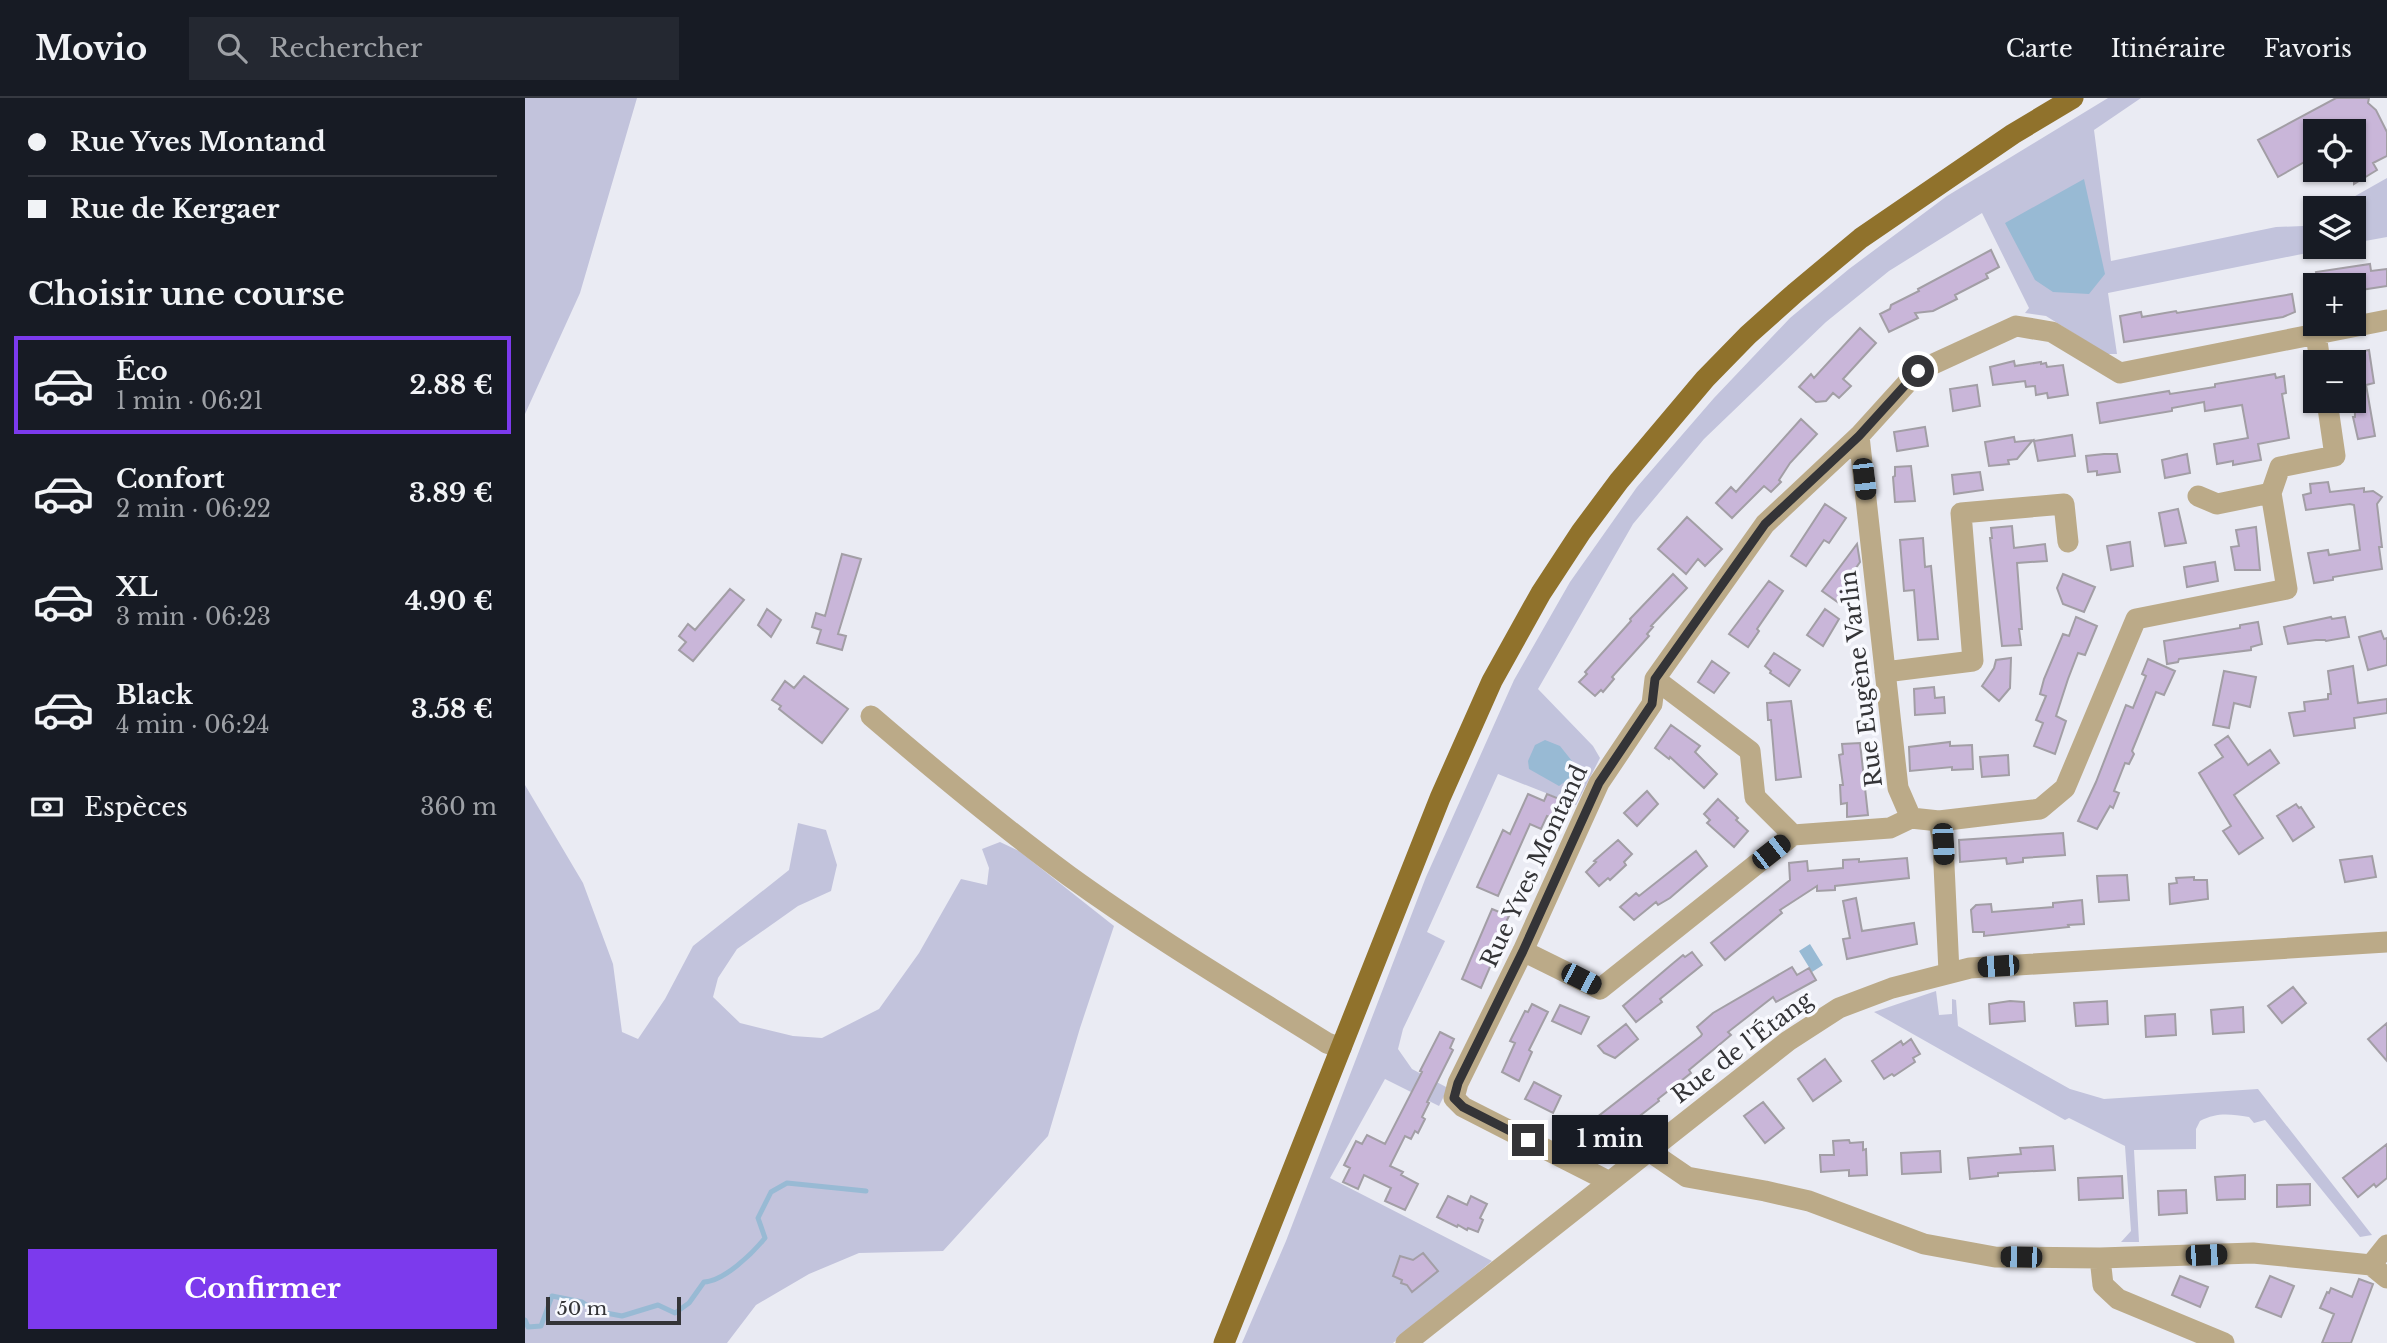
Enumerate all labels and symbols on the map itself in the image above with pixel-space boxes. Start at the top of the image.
route start [1902,355,1934,387]
car [1852,457,1877,501]
street label: Rue Eugène Varlin [1834,569,1888,789]
street label: Rue Yves Montand [1475,760,1593,972]
car [1932,822,1955,866]
car [1748,831,1795,873]
car [1977,954,2020,978]
car [1558,960,1605,998]
street label: Rue de l'Étang [1666,984,1818,1109]
callout: 1 min [1553,1116,1668,1164]
route end [1512,1124,1544,1156]
car [2185,1244,2228,1266]
car [2000,1246,2043,1268]
scale bar [546,1294,681,1326]

